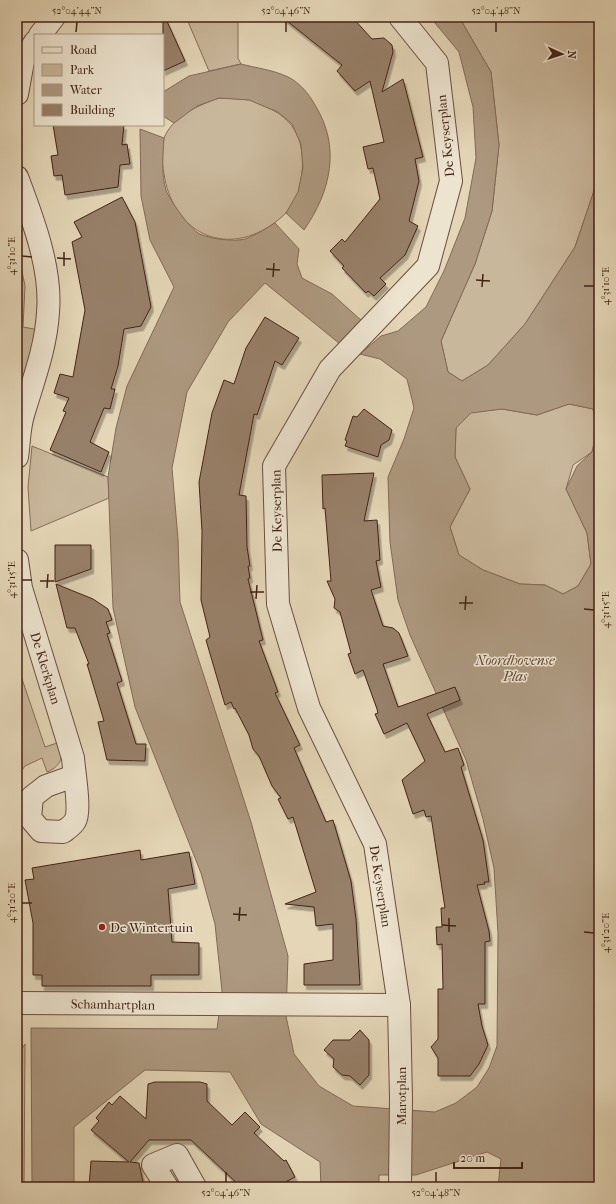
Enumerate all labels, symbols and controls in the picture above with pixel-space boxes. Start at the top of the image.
text: 52°04'44"N [52,5,102,17]
text: 52°04'46"N [261,5,311,17]
text: 52°04'48"N [472,5,521,17]
legend [34,34,164,126]
north arrow [542,34,582,74]
text: Road [70,43,97,57]
text: N [565,50,578,60]
text: Park [70,63,95,77]
text: Water [69,83,103,97]
street label: De Keyserplan [434,94,457,178]
text: Building [70,103,115,117]
text: 4°31'10"E [6,237,18,275]
text: 4°31'10"E [600,267,612,305]
street label: De Keyserplan [268,469,285,552]
text: 4°31'15"E [6,561,18,599]
text: 4°31'15"E [600,591,612,629]
street label: De Klerkplan [27,630,64,706]
water label: Noordhovense Plas [474,652,555,685]
street label: De Keyserplan [367,844,394,929]
text: 4°31'20"E [6,883,18,923]
text: 4°31'20"E [600,913,612,953]
place label: De Wintertuin [110,920,194,935]
marker: De Wintertuin [97,922,107,932]
street label: Schamhartplan [71,996,156,1013]
street label: Marotplan [394,1066,409,1125]
scale bar [454,1144,522,1170]
text: 20 m [460,1151,485,1165]
text: 52°04'46"N [201,1187,251,1199]
text: 52°04'48"N [412,1187,461,1199]

